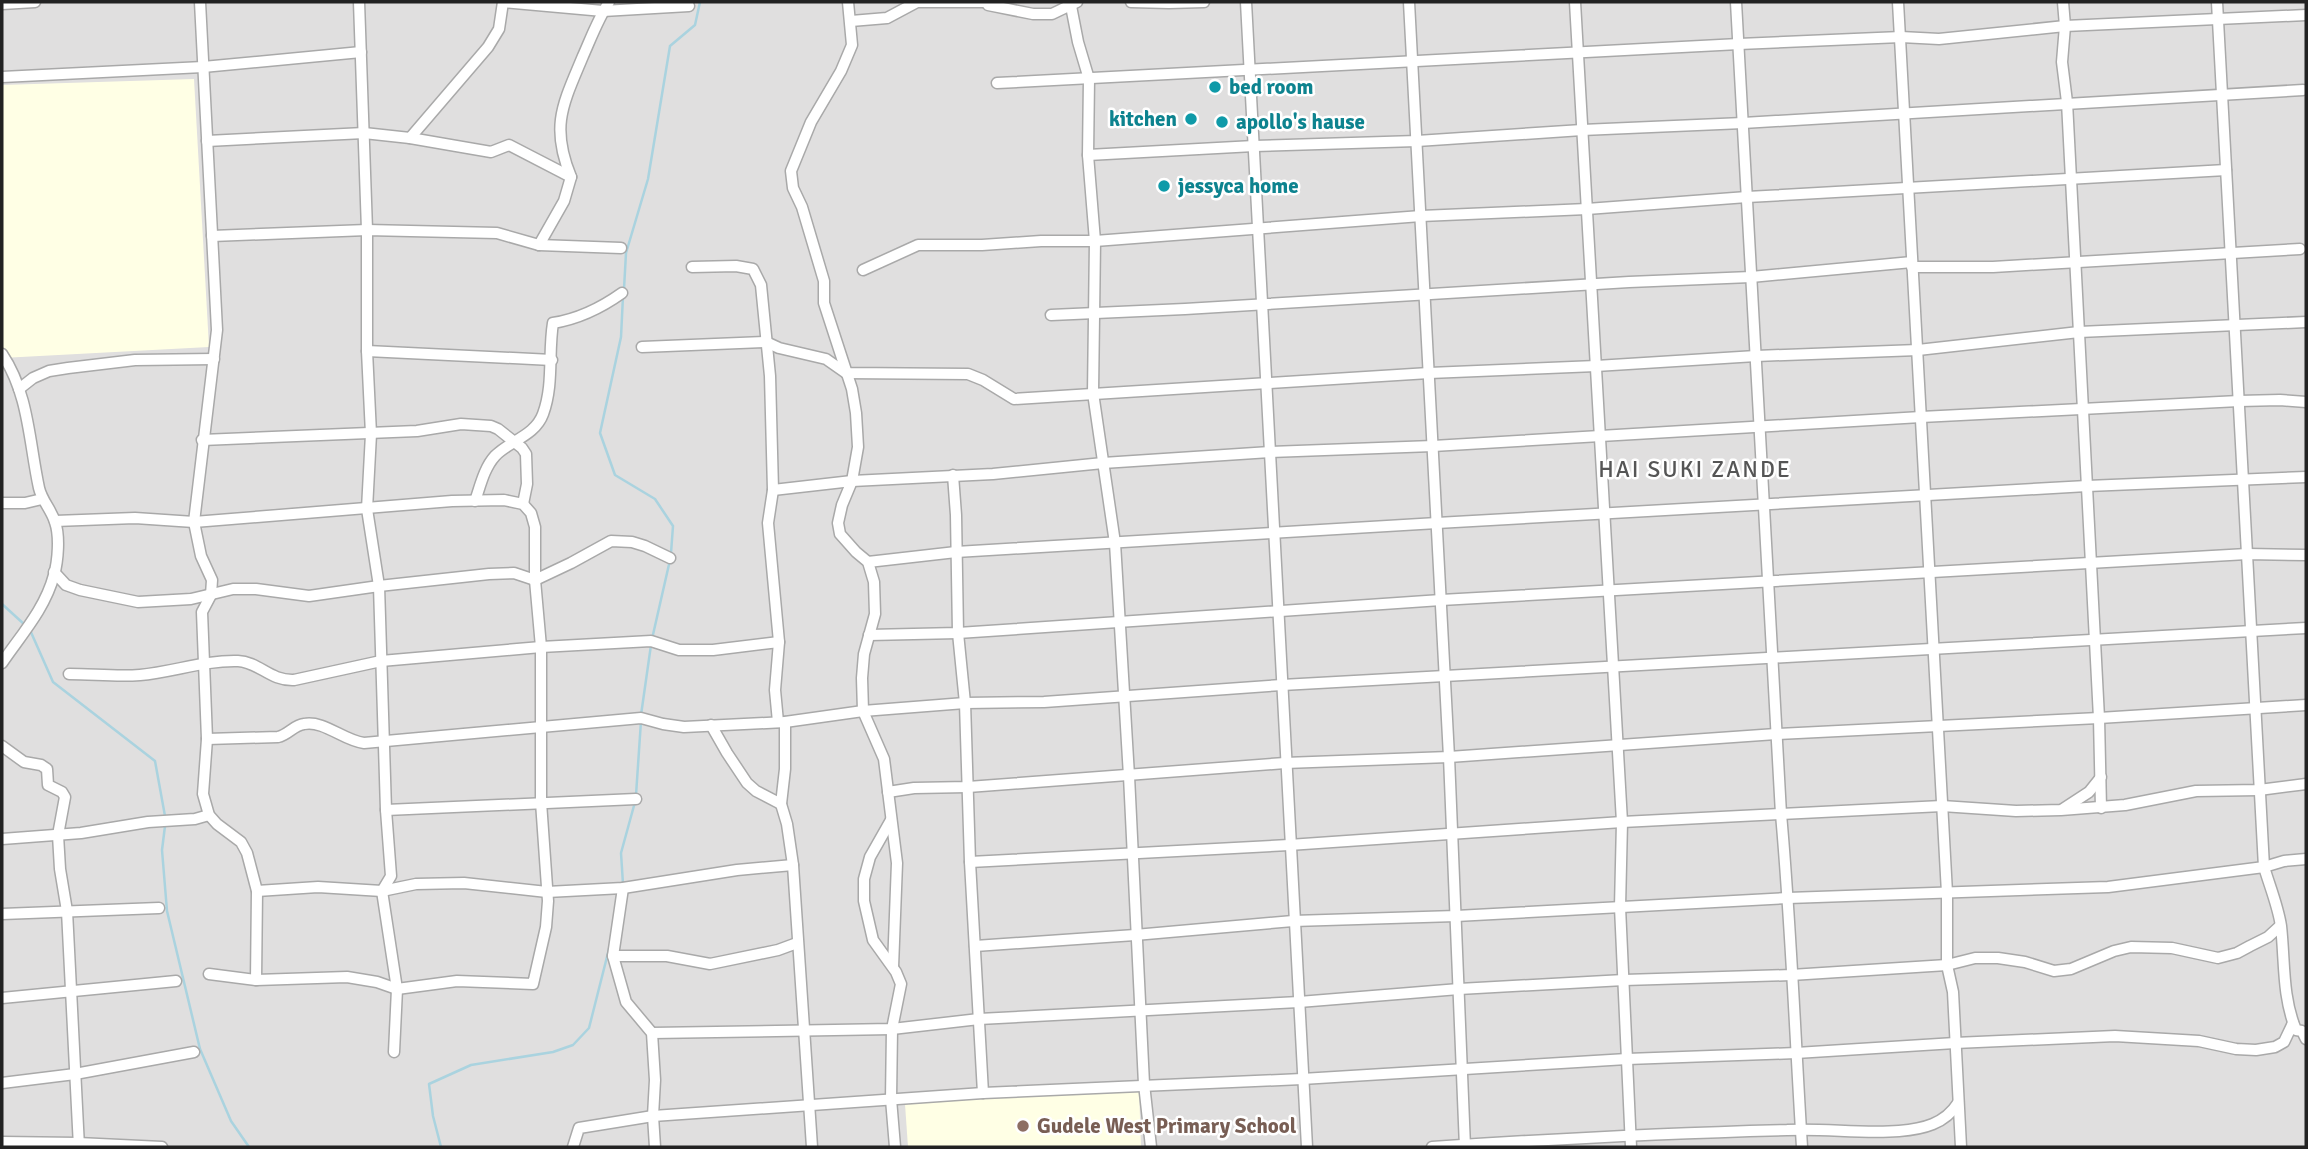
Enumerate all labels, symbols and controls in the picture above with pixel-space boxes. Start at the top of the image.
place label: bed room [1229,74,1314,100]
marker: bed room [1207,79,1223,95]
place label: kitchen [1109,106,1177,132]
place label: apollo's hause [1236,109,1365,135]
marker: kitchen [1183,111,1199,127]
marker: apollo's hause [1214,114,1230,130]
place label: jessyca home [1178,173,1299,199]
marker: jessyca home [1156,178,1172,194]
district label: HAI SUKI ZANDE [1598,455,1792,484]
place label: Gudele West Primary School [1037,1113,1297,1139]
marker: Gudele West Primary School [1015,1118,1031,1134]

